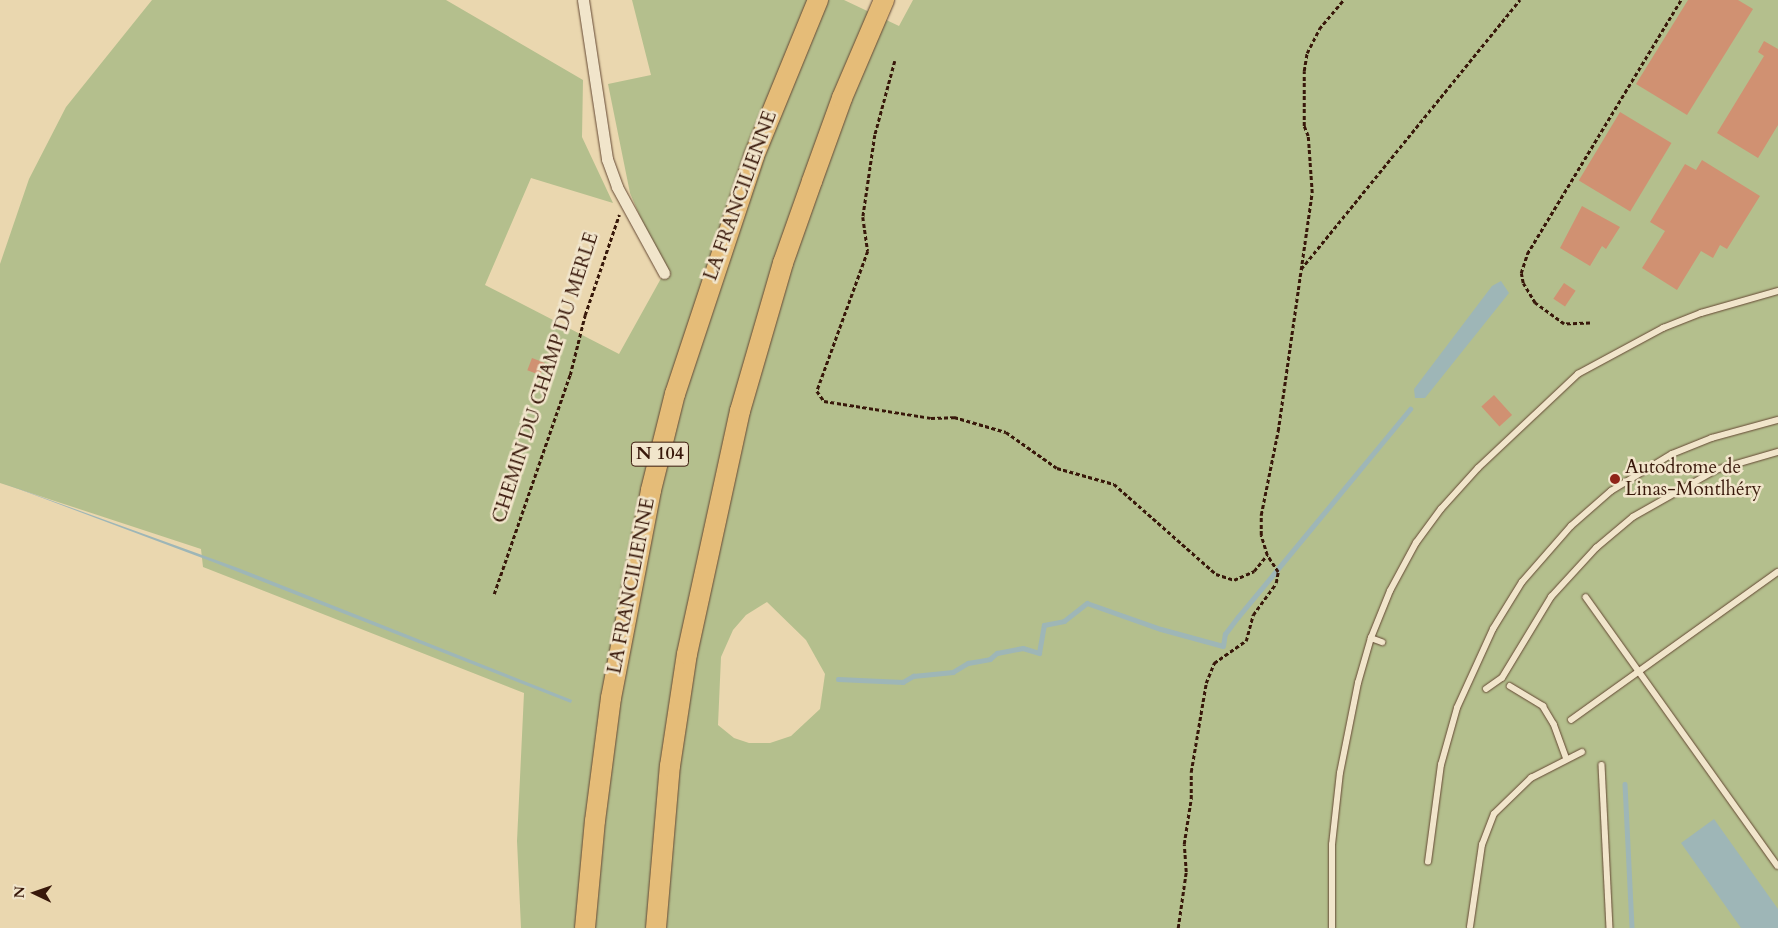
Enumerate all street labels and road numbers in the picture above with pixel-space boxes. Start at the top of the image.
street label: LA FRANCILIENNE [700,108,782,284]
street label: CHEMIN DU CHAMP DU MERLE [488,230,604,526]
road number: N 104 [630,438,690,469]
street label: LA FRANCILIENNE [604,496,660,676]

